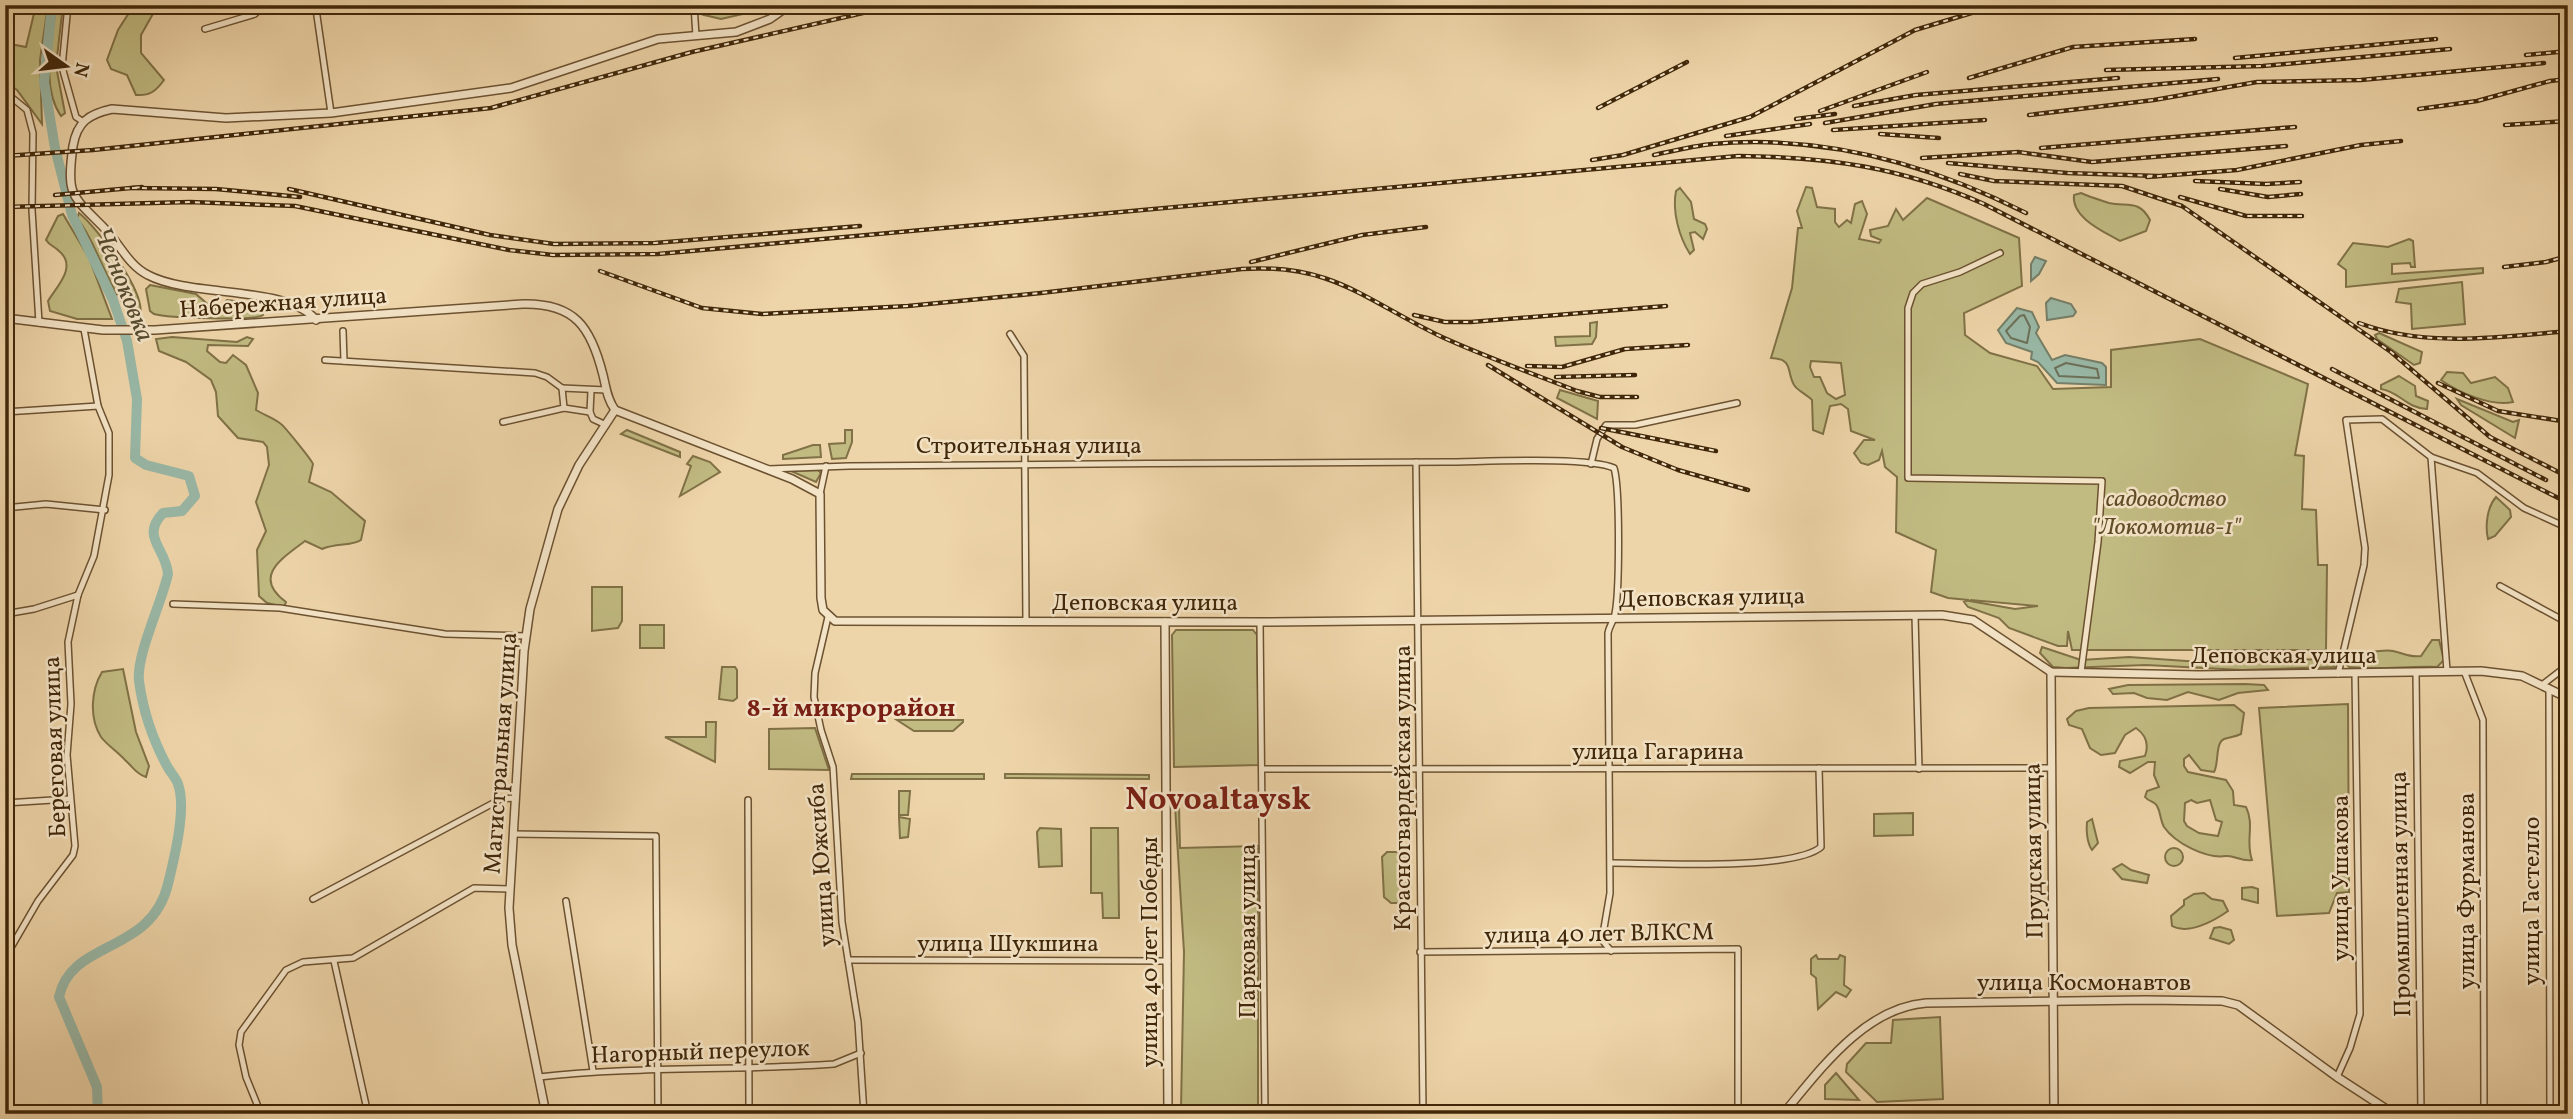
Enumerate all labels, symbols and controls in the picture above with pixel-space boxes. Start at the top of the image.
north arrow [32,32,102,102]
text: N [66,60,95,80]
water label: Чесноковка [84,222,162,347]
street label: Набережная улица [178,280,388,328]
street label: Строительная улица [916,430,1142,464]
park label: садоводство "Локомотив-1" [2091,483,2242,545]
street label: Деповская улица [1618,580,1806,618]
street label: Деповская улица [1052,587,1238,621]
street label: Магистральная улица [477,631,527,875]
street label: Деповская улица [2191,640,2377,674]
street label: Красногвардейская улица [1387,645,1421,931]
street label: Береговая улица [36,655,76,838]
district label: 8-й микрорайон [747,691,955,727]
street label: улица Гагарина [1572,736,1744,770]
street label: Прудская улица [2016,763,2054,939]
street label: Промышленная улица [2383,771,2421,1017]
district label: Novoaltaysk [1125,779,1311,823]
street label: улица Южсиба [800,782,846,948]
street label: улица Фурманова [2451,792,2485,990]
street label: улица Ушакова [2325,795,2359,961]
street label: улица Гастелло [2516,817,2550,985]
street label: улица 40 лет Победы [1134,836,1168,1068]
street label: Парковая улица [1232,843,1266,1019]
street label: улица 40 лет ВЛКСМ [1484,916,1714,954]
street label: улица Шукшина [917,928,1099,962]
street label: улица Космонавтов [1977,967,2191,1001]
street label: Нагорный переулок [590,1032,810,1074]

